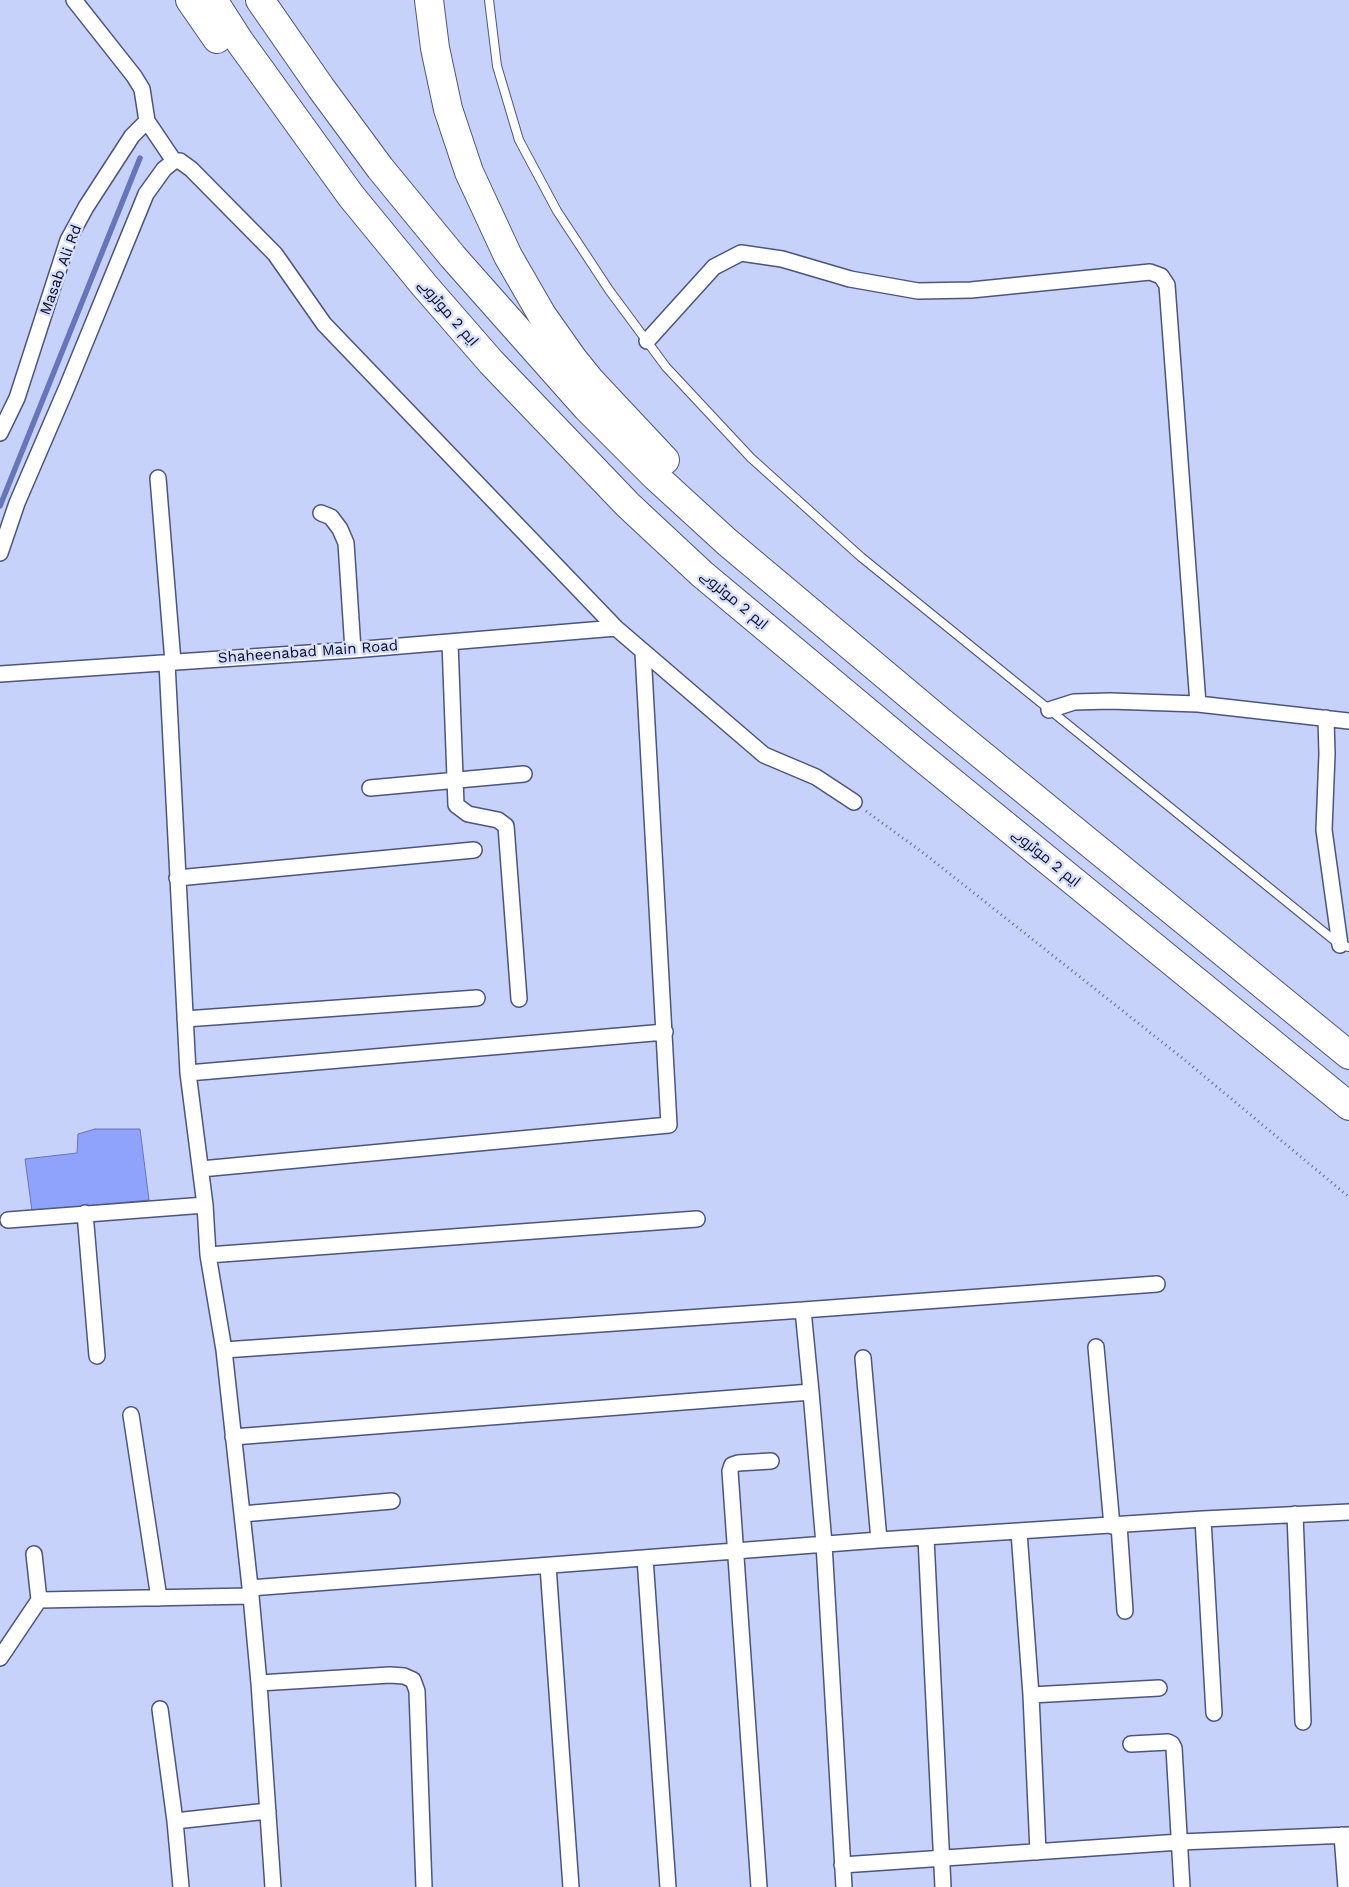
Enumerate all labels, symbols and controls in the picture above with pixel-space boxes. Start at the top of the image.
street label: Masab Ali Rd [36,222,86,318]
street label: ایم 2 موٹروے [414,276,482,350]
street label: ایم 2 موٹروے [697,566,771,634]
street label: Shaheenabad Main Road [217,637,399,667]
street label: ایم 2 موٹروے [1008,825,1084,891]

